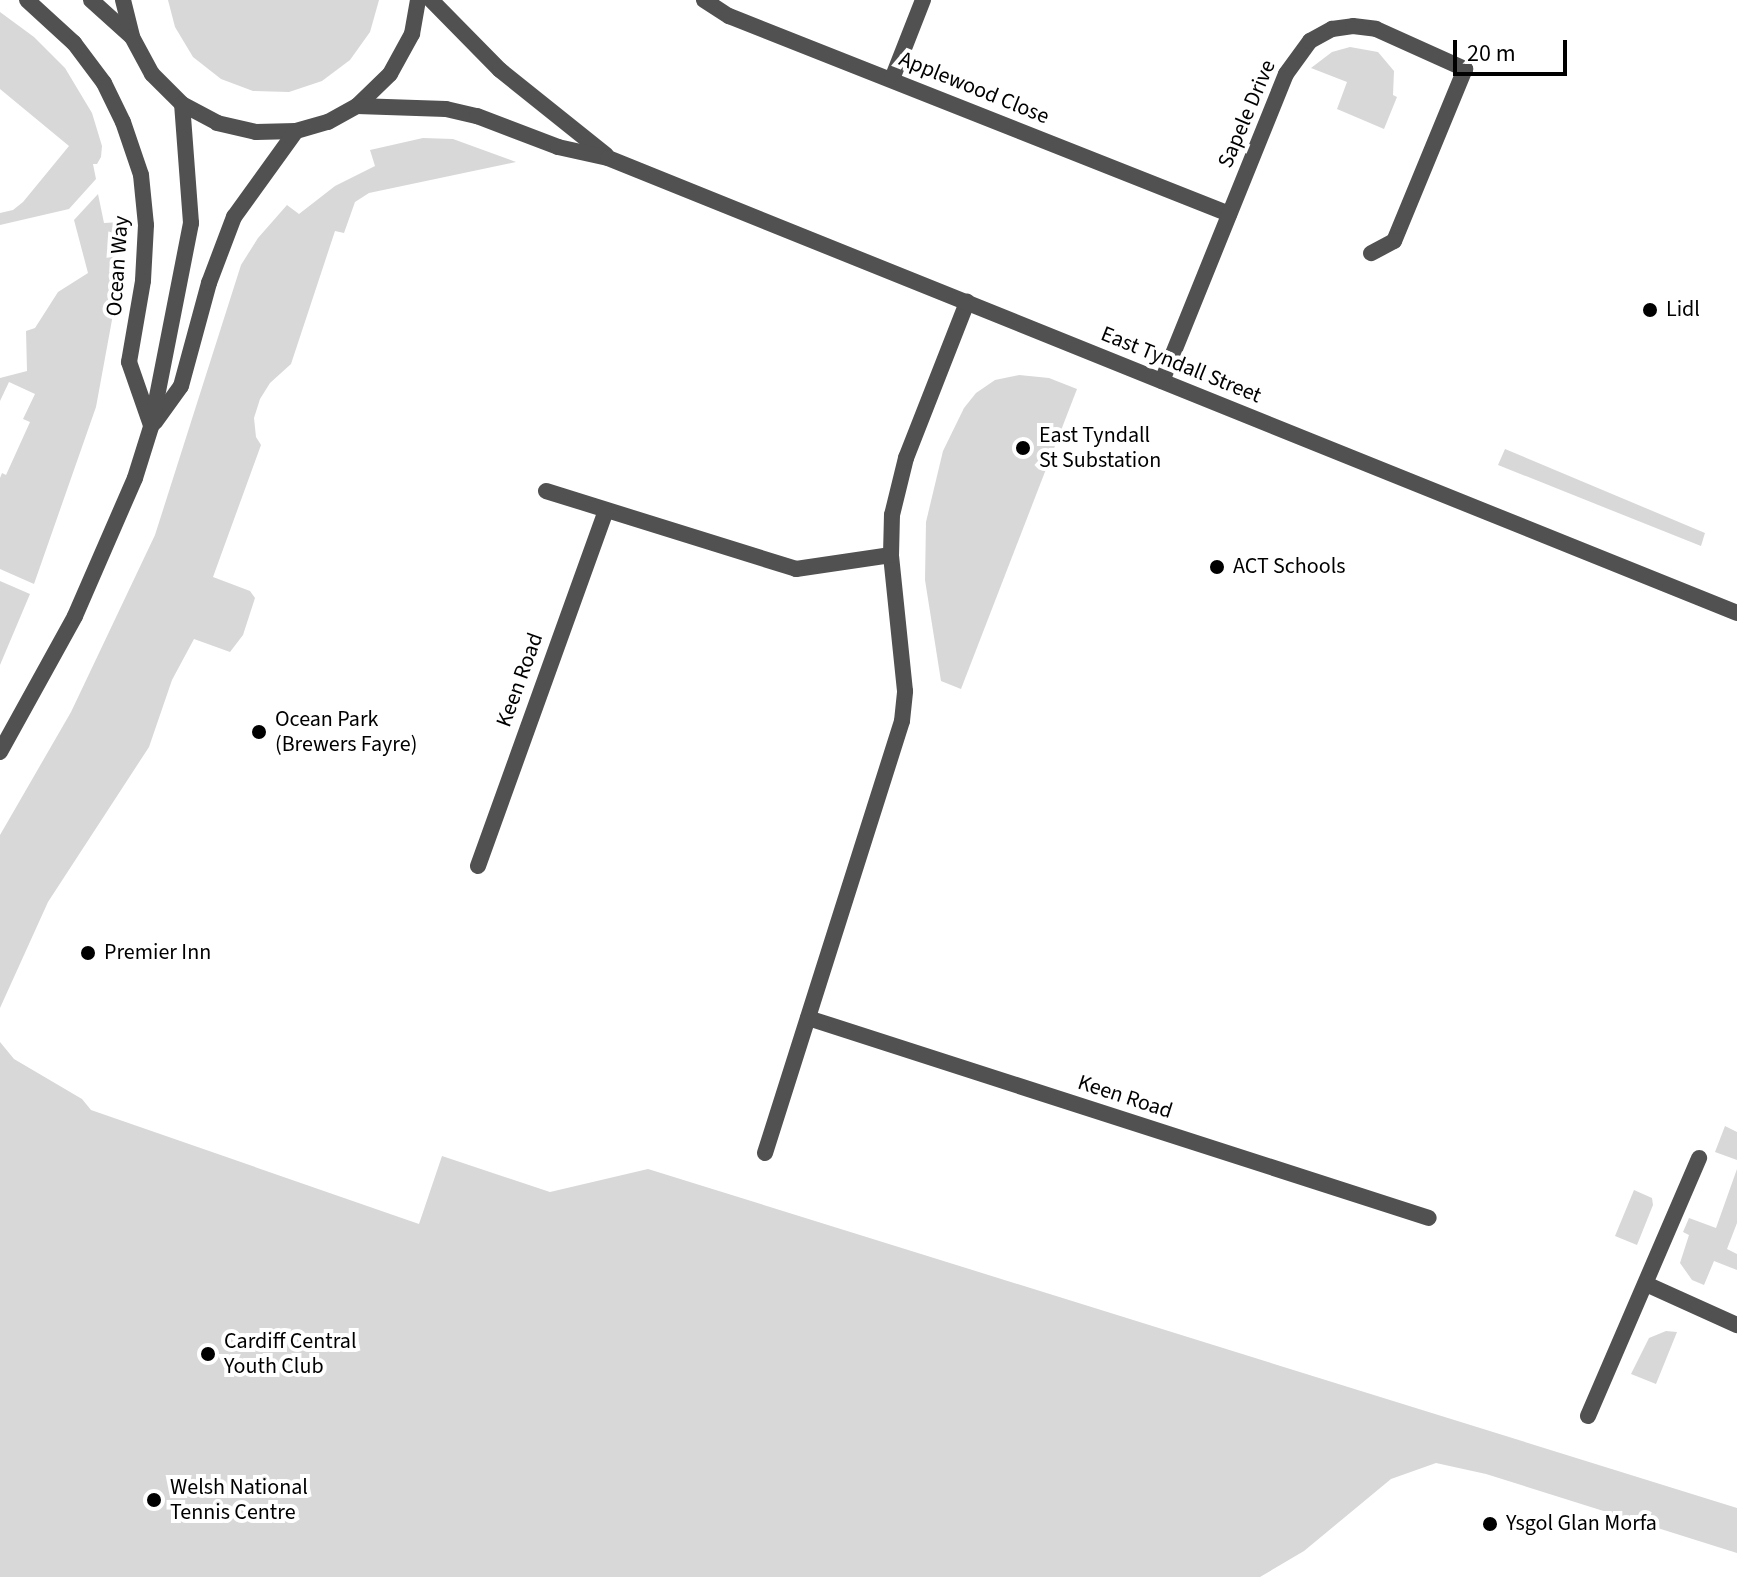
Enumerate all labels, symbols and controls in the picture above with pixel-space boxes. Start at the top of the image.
scale bar [1457,24,1571,74]
text: 20 m [1467,36,1516,71]
street label: Applewood Close [895,46,1053,130]
street label: Sapele Drive [1212,56,1282,172]
street label: Ocean Way [101,215,135,317]
place label: Lidl [1666,297,1700,323]
marker: Lidl [1641,301,1659,319]
street label: East Tyndall Street [1097,321,1265,409]
place label: East Tyndall St Substation [1039,422,1161,474]
marker: East Tyndall St Substation [1014,439,1032,457]
place label: ACT Schools [1233,554,1346,580]
marker: ACT Schools [1208,558,1226,576]
street label: Keen Road [491,629,549,731]
place label: Ocean Park (Brewers Fayre) [275,706,417,758]
marker: Ocean Park (Brewers Fayre) [250,723,268,741]
place label: Premier Inn [104,940,211,966]
marker: Premier Inn [79,944,97,962]
street label: Keen Road [1074,1069,1176,1125]
place label: Cardiff Central Youth Club [224,1328,357,1380]
marker: Cardiff Central Youth Club [199,1345,217,1363]
place label: Welsh National Tennis Centre [170,1474,308,1526]
marker: Welsh National Tennis Centre [145,1491,163,1509]
place label: Ysgol Glan Morfa [1506,1511,1657,1537]
marker: Ysgol Glan Morfa [1481,1515,1499,1533]

